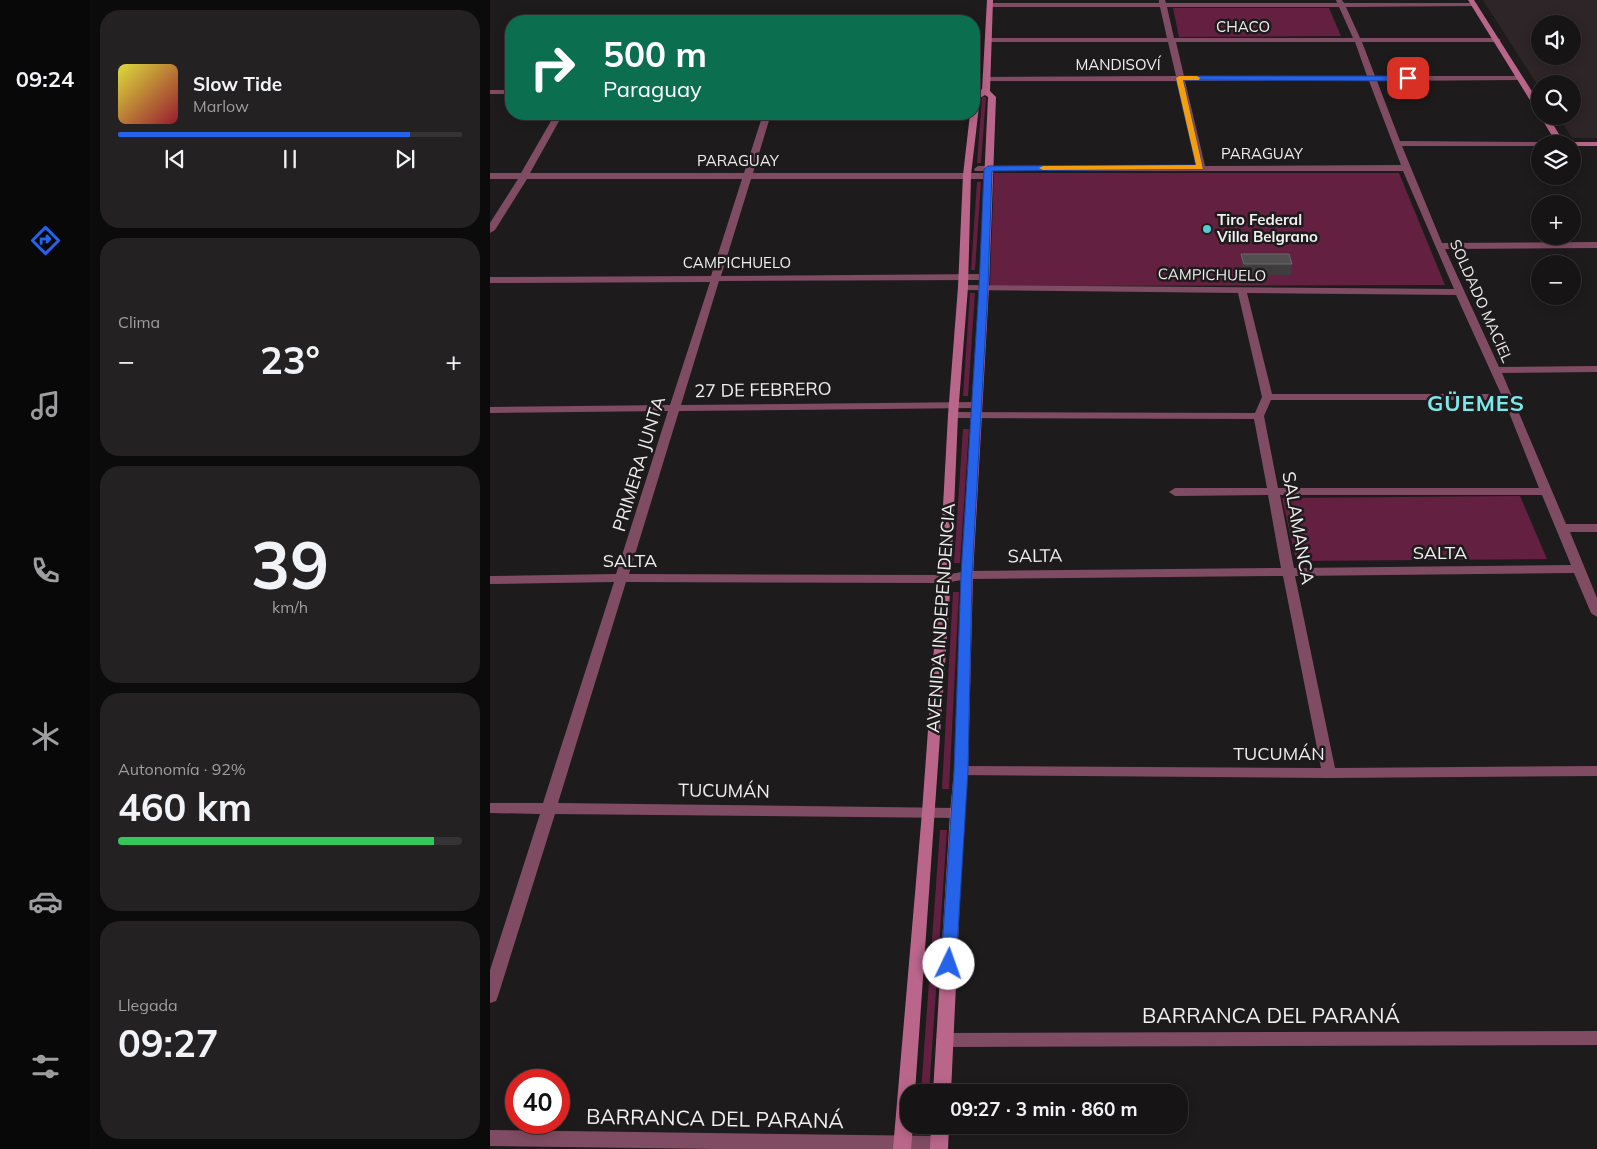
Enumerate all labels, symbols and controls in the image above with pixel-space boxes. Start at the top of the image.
map controls [1531,15,1581,305]
button: sound [1531,15,1581,65]
street label: CHACO [1216,17,1270,36]
text: 500 m [603,32,707,76]
icon: right [520,35,585,100]
street label: MANDISOVÍ [1075,55,1162,74]
pin [1387,57,1429,99]
icon: arrive [1394,64,1422,92]
text: 09:24 [16,65,74,93]
text: Slow Tide [193,72,282,96]
text: Paraguay [603,75,702,103]
button: search [1531,75,1581,125]
text: Marlow [193,96,249,116]
button: layers [1531,135,1581,185]
street label: PARAGUAY [1221,144,1304,163]
icon: previous [161,145,189,173]
icon: pause [276,145,304,173]
icon: next [391,145,419,173]
street label: PARAGUAY [697,151,780,170]
button: + [1531,195,1581,245]
place label: Tiro Federal Villa Belgrano [1216,210,1318,246]
icon: directions [28,223,63,258]
marker: Tiro Federal Villa Belgrano [1201,223,1213,235]
street label: SOLDADO MACIEL [1446,236,1517,365]
street label: CAMPICHUELO [683,253,791,272]
button: − [1531,255,1581,305]
street label: CAMPICHUELO [1158,264,1266,285]
text: Clima [118,312,160,332]
text: 23° [260,336,320,384]
text: − [118,343,135,378]
text: + [445,343,462,378]
street label: 27 DE FEBRERO [694,377,832,402]
icon: music [28,388,63,423]
district label: GÜEMES [1427,389,1525,417]
street label: PRIMERA JUNTA [607,393,670,534]
street label: SALAMANCA [1277,470,1320,586]
street label: AVENIDA INDEPENDENCIA [921,502,960,734]
text: 39 [251,524,329,605]
street label: SALTA [1413,541,1467,564]
street label: SALTA [1007,544,1063,567]
street label: SALTA [603,549,657,572]
icon: phone [28,553,63,588]
text: km/h [272,597,308,617]
icon: climate [28,719,63,754]
street label: TUCUMÁN [1233,742,1325,765]
text: Autonomía · 92% [118,759,246,779]
street label: TUCUMÁN [678,778,770,803]
text: 460 km [118,783,252,831]
icon: car [28,884,63,919]
position arrow [922,937,974,989]
text: Llegada [118,995,178,1015]
street label: BARRANCA DEL PARANÁ [1142,1002,1400,1028]
text: 09:27 [118,1019,219,1067]
icon: filters [28,1049,63,1084]
speed limit sign: 40 [505,1069,570,1134]
text: 09:27 · 3 min · 860 m [950,1097,1138,1121]
street label: BARRANCA DEL PARANÁ [586,1103,845,1133]

